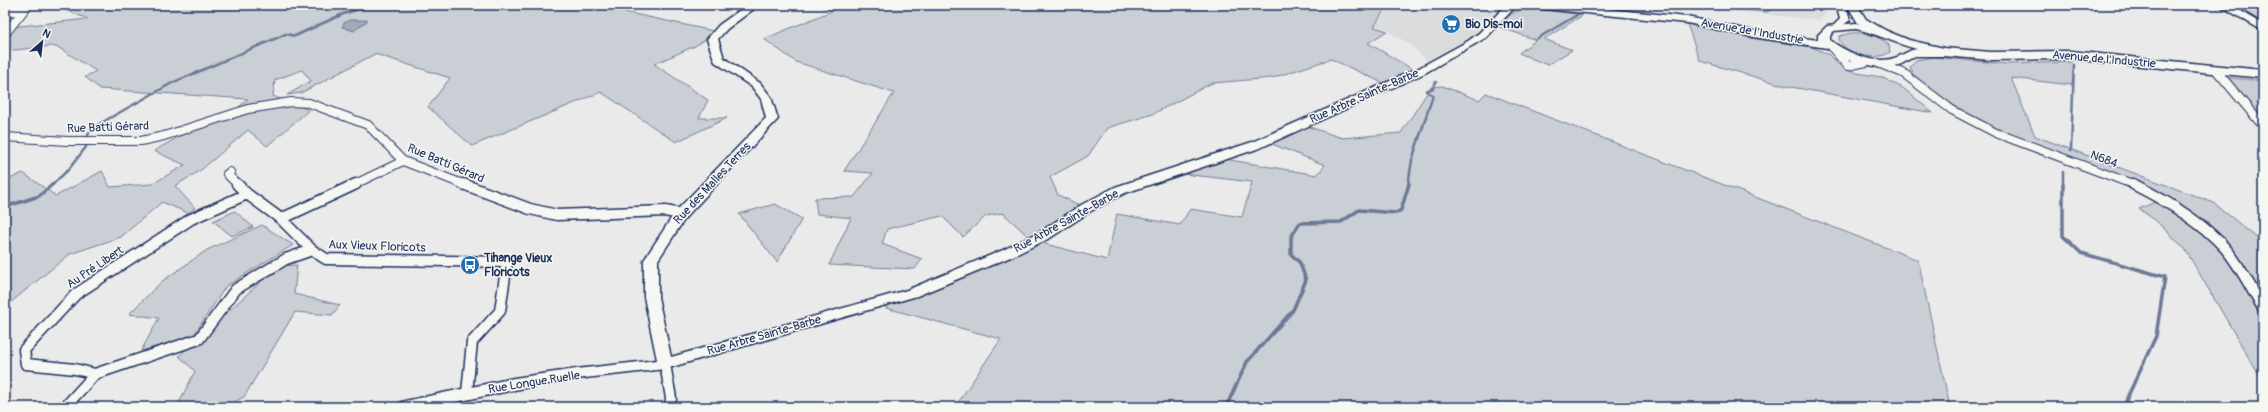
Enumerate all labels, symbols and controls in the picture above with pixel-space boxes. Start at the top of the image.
supermarket icon: Bio Dis-moi [1440,13,1462,35]
street label: Avenue de l'Industrie [1699,15,1804,48]
place label: Bio Dis-moi [1465,17,1522,32]
north arrow [22,22,62,62]
text: N [40,26,53,41]
street label: Avenue de l'Industrie [2052,47,2156,72]
street label: Rue Arbre Sainte-Barbe [1307,66,1421,127]
street label: Rue Batti Gérard [67,119,149,136]
street label: Rue des Malles Terres [671,139,755,227]
street label: Rue Batti Gérard [405,141,487,186]
street label: N684 [2088,147,2120,172]
street label: Rue Arbre Sainte-Barbe [1011,186,1121,257]
street label: Aux Vieux Floricots [328,237,427,256]
street label: Au Pré Libert [64,243,127,292]
place label: Tihange Vieux Floricots [483,251,552,280]
bus stop icon: Tihange Vieux Floricots [459,254,481,276]
street label: Rue Arbre Sainte-Barbe [706,312,823,359]
street label: Rue Longue Ruelle [487,368,581,397]

